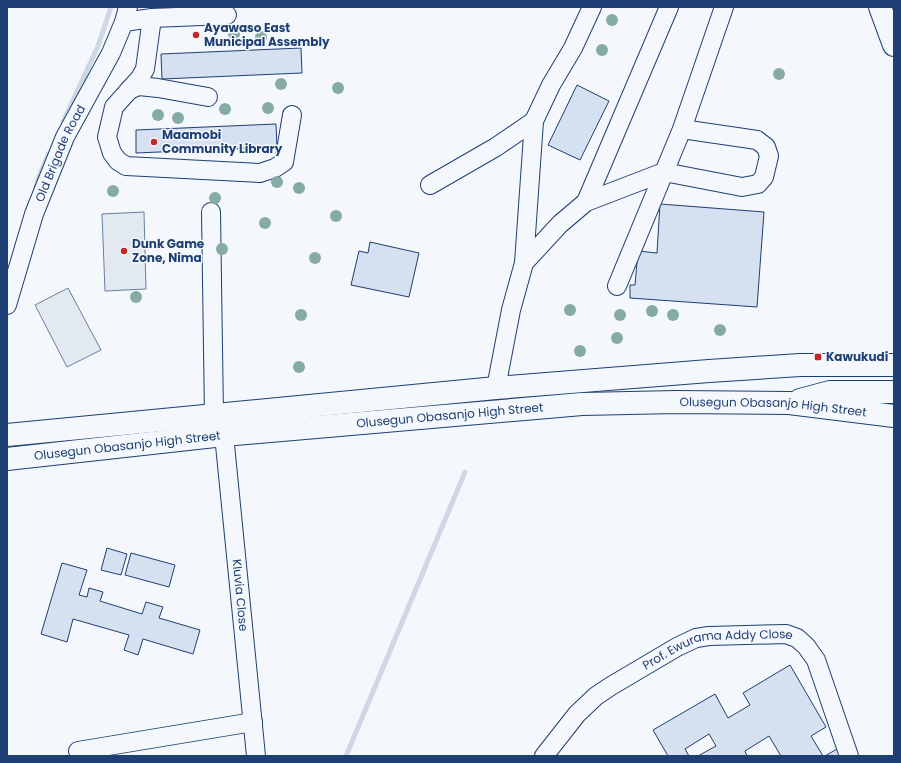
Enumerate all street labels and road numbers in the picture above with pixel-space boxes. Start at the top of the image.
street label: Old Brigade Road [31,102,89,204]
street label: Olusegun Obasanjo High Street [679,393,868,421]
street label: Olusegun Obasanjo High Street [356,398,544,432]
street label: Olusegun Obasanjo High Street [33,426,221,464]
street label: Kluvia Close [228,558,253,632]
street label: Prof. Ewurama Addy Close [639,625,796,674]

